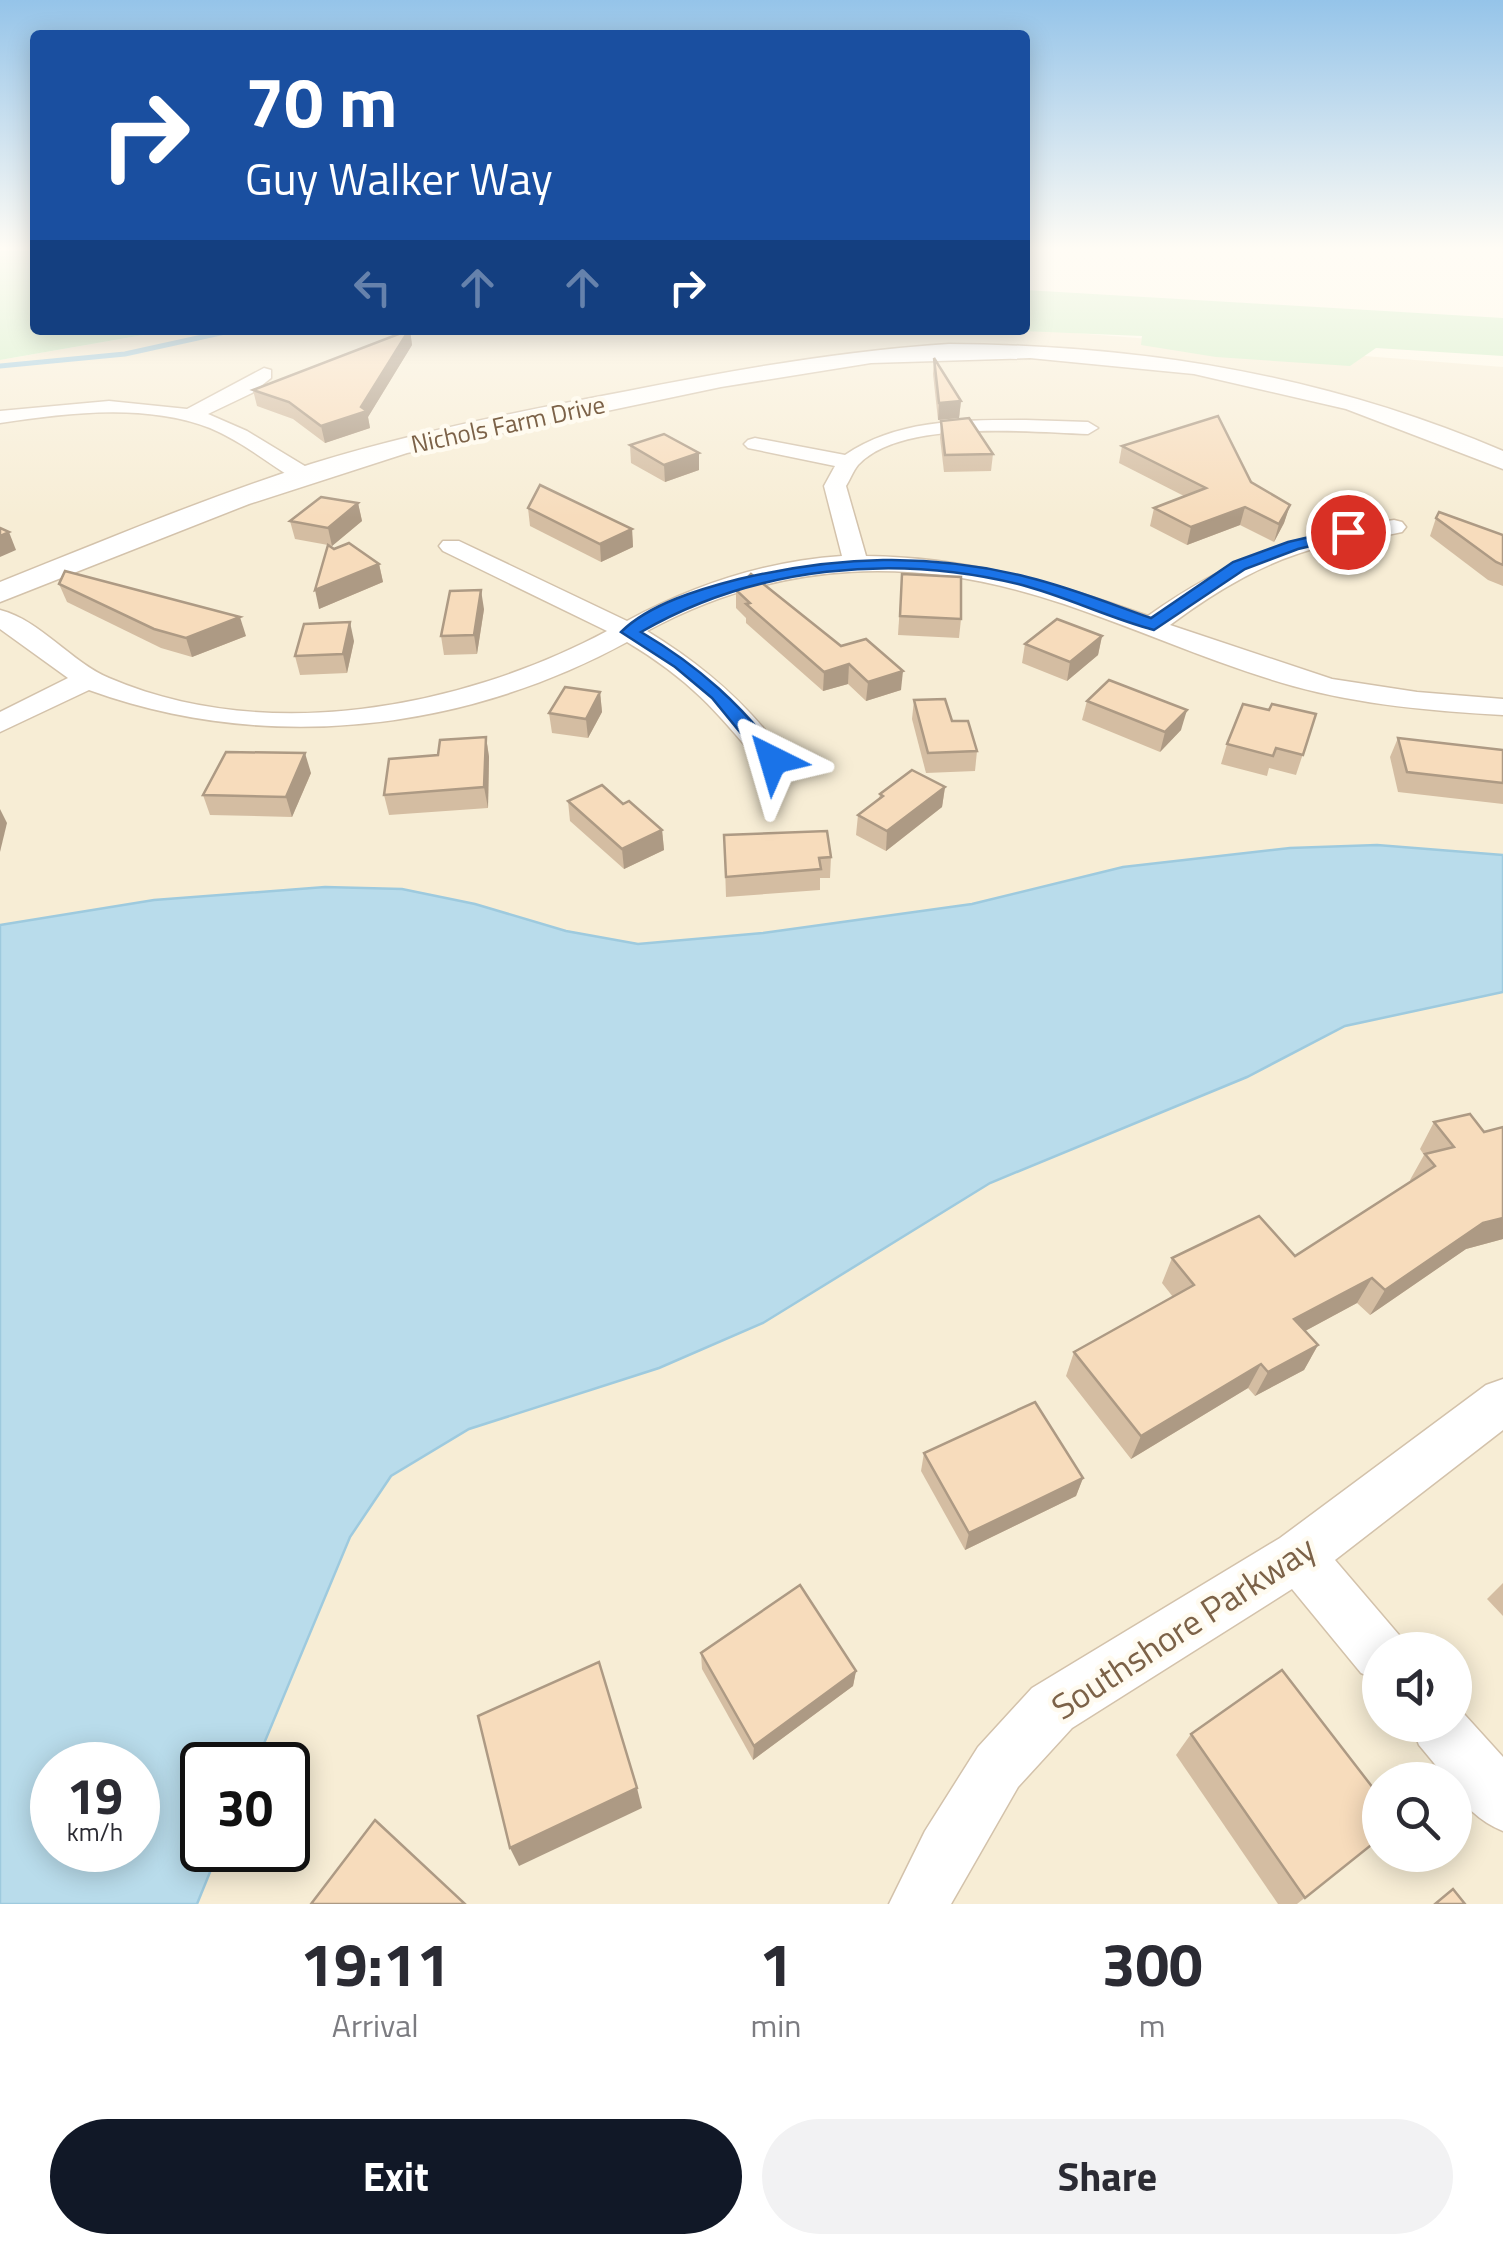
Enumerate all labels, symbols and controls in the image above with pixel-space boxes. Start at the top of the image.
text: 70 m [245,48,398,154]
icon: right [80,70,210,200]
text: Guy Walker Way [245,144,553,212]
icon: left [345,260,400,315]
icon: ahead [450,260,505,315]
icon: ahead [555,260,610,315]
icon: right [660,260,715,315]
street label: Nichols Farm Drive [408,385,608,463]
pin [1306,490,1391,575]
icon: arrive [1321,505,1376,560]
position arrow [721,708,825,812]
street label: Southshore Parkway [1040,1521,1326,1733]
map controls [1362,1632,1472,1872]
button: sound [1362,1632,1472,1742]
speed limit sign: 30 [180,1742,310,1872]
text: 19 [67,1757,123,1833]
button: search [1362,1762,1472,1872]
text: km/h [67,1813,123,1851]
text: 19:11 [300,1918,450,2009]
text: 1 [759,1918,793,2009]
text: 300 [1102,1918,1203,2009]
text: Arrival [332,2001,419,2049]
text: min [750,2001,801,2049]
text: m [1139,2001,1166,2049]
button: Exit [50,2119,742,2234]
button: Share [762,2119,1453,2234]

